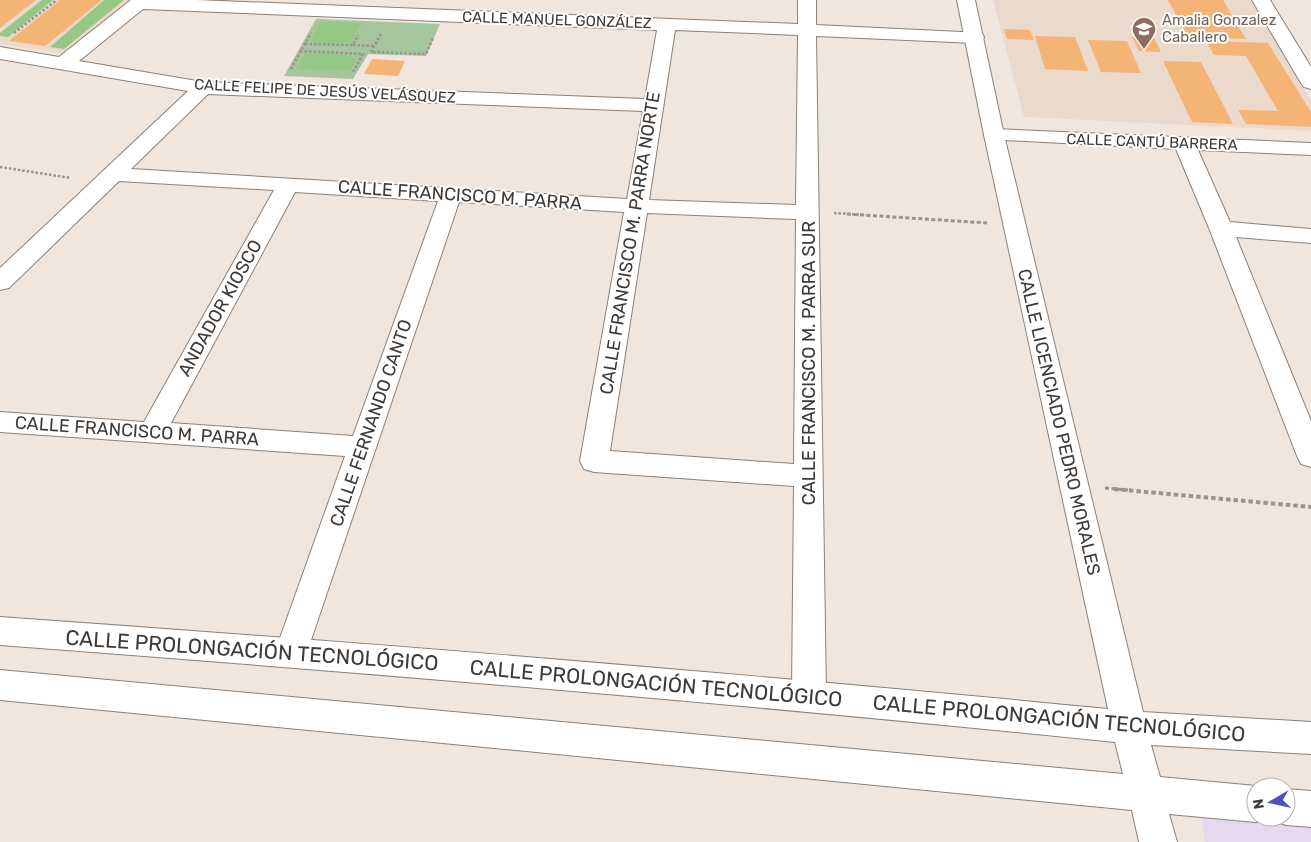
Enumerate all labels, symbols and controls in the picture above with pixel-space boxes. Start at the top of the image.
street label: CALLE MANUEL GONZÁLEZ [462,8,652,32]
place label: Amalia Gonzalez Caballero [1162,11,1277,46]
school or university icon: Amalia Gonzalez Caballero [1131,16,1157,50]
street label: CALLE FELIPE DE JESÚS VELÁSQUEZ [194,75,456,107]
street label: CALLE FRANCISCO M. PARRA NORTE [595,90,665,396]
street label: CALLE CANTÚ BARRERA [1066,130,1238,154]
street label: CALLE FRANCISCO M. PARRA [337,175,583,215]
street label: CALLE FRANCISCO M. PARRA SUR [798,221,820,505]
street label: ANDADOR KIOSCO [173,236,267,380]
street label: CALLE LICENCIADO PEDRO MORALES [1013,267,1105,577]
street label: CALLE FERNANDO CANTO [325,317,417,529]
street label: CALLE FRANCISCO M. PARRA [14,411,260,451]
street label: CALLE PROLONGACIÓN TECNOLÓGICO [65,624,439,676]
street label: CALLE PROLONGACIÓN TECNOLÓGICO [469,654,843,712]
street label: CALLE PROLONGACIÓN TECNOLÓGICO [872,689,1246,747]
north arrow [1246,777,1296,827]
text: N [1249,798,1268,810]

